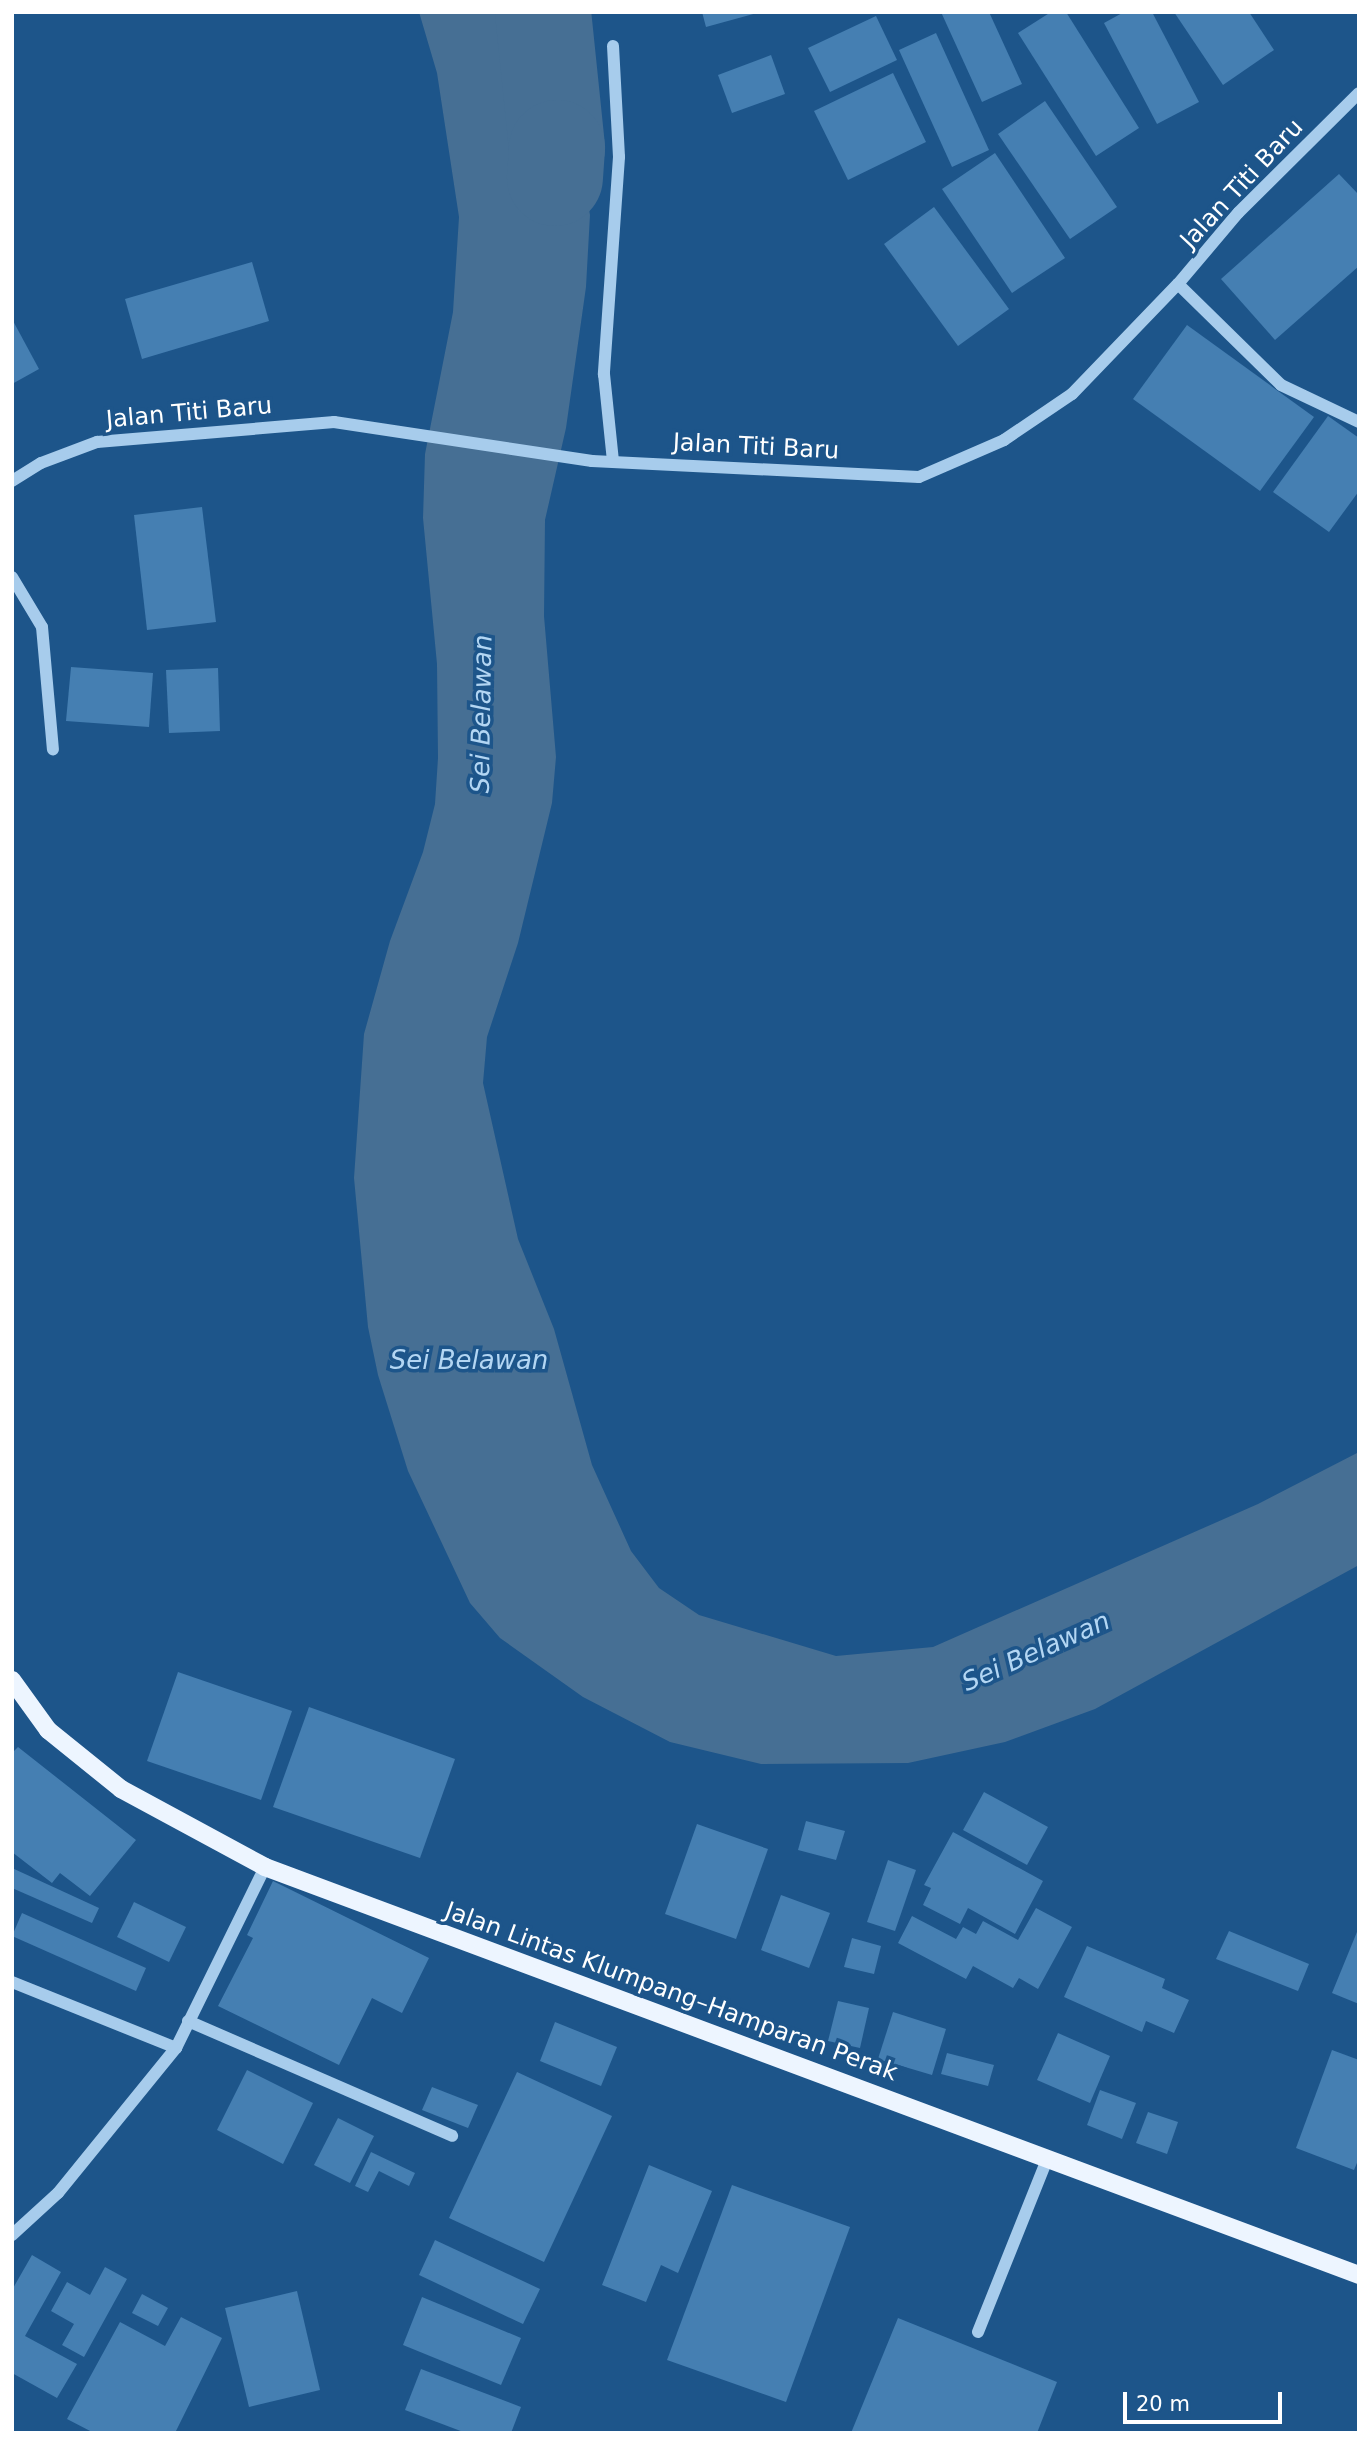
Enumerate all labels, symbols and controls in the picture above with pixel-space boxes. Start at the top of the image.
street label: Jalan Titi Baru [1175,113,1309,255]
street label: Jalan Titi Baru [105,391,273,435]
street label: Jalan Titi Baru [672,428,840,466]
water label: Sei Belawan [465,634,499,794]
water label: Sei Belawan [390,1345,548,1377]
water label: Sei Belawan [957,1605,1115,1699]
street label: Jalan Lintas Klumpang–Hamparan Perak [441,1897,901,2087]
scale bar [1126,2378,1285,2422]
text: 20 m [1136,2392,1190,2416]

